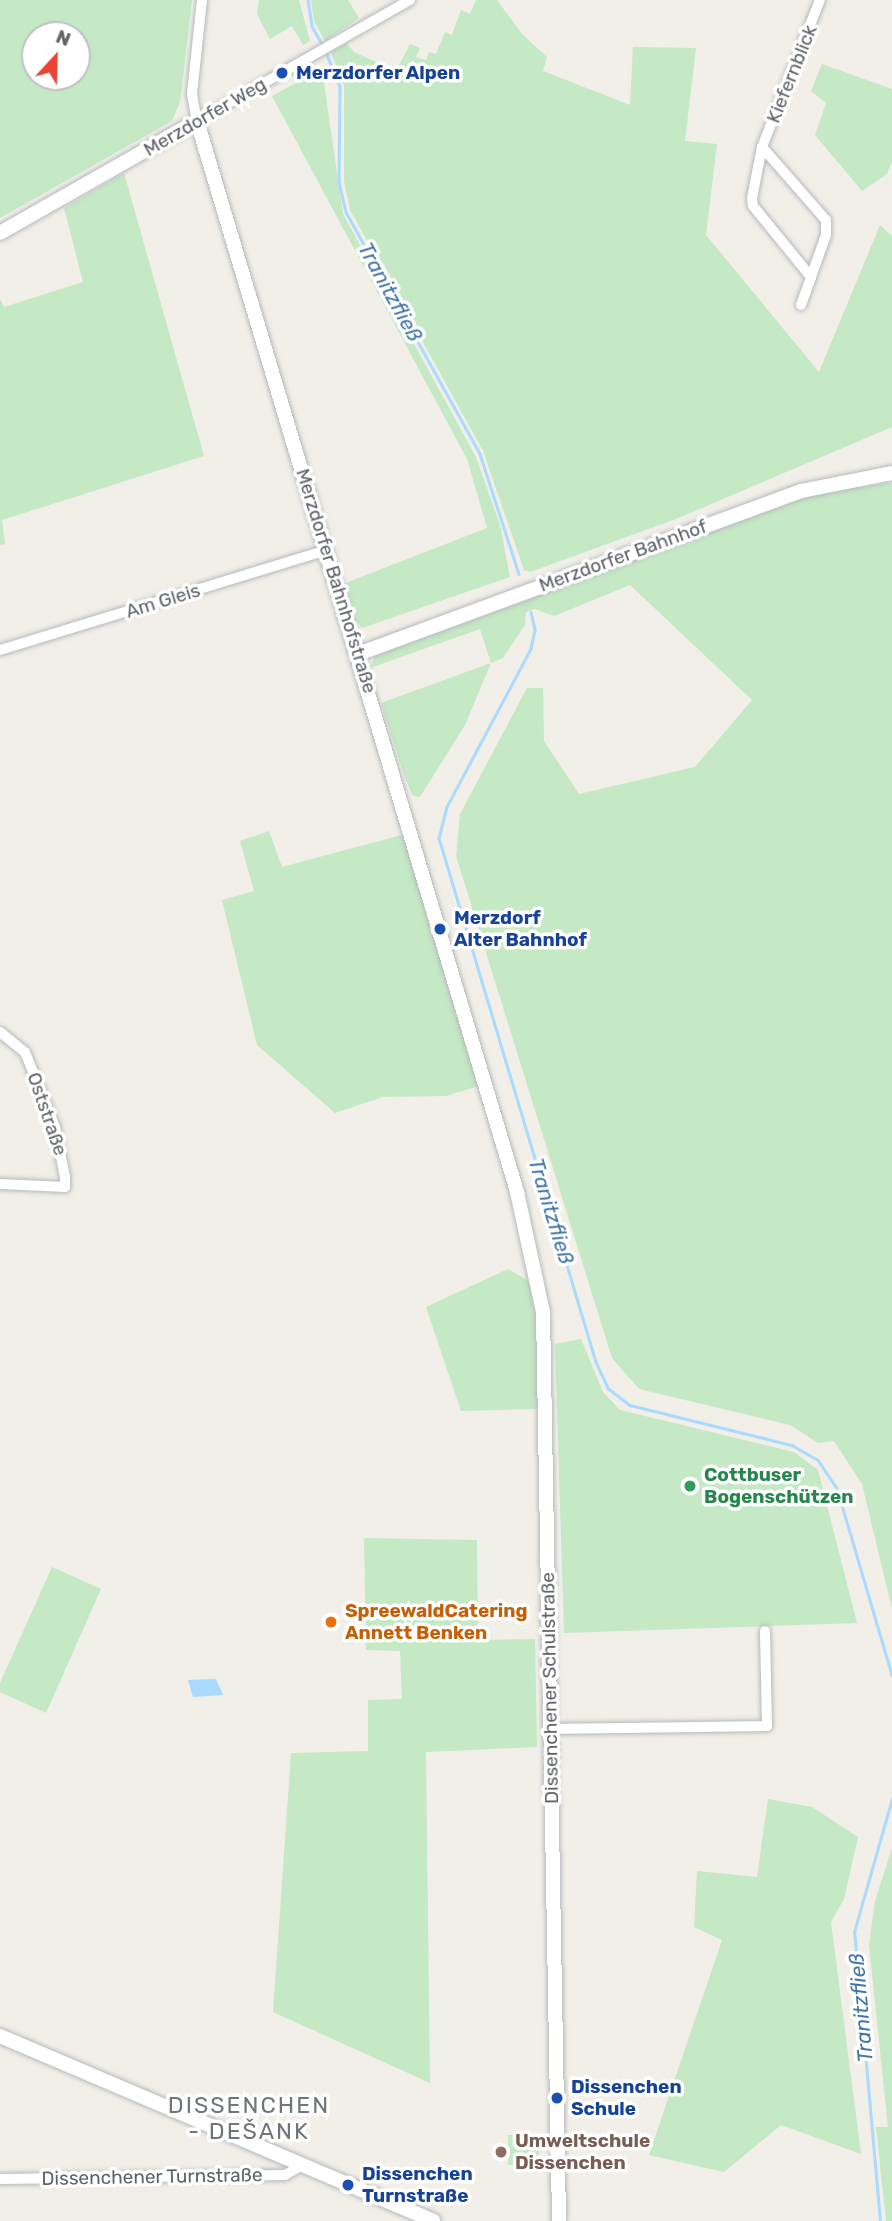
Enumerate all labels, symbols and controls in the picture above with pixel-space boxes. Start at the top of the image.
north arrow [21,21,91,91]
street label: Kiefernblick [762,22,822,126]
text: N [53,25,74,51]
place label: Merzdorfer Alpen [296,62,461,84]
marker: Merzdorfer Alpen [274,65,290,81]
street label: Merzdorfer Weg [139,73,271,161]
water label: Tranitzfließ [352,238,428,346]
street label: Merzdorfer Bahnhofstraße [291,466,381,696]
street label: Merzdorfer Bahnhof [536,515,710,597]
street label: Am Gleis [123,579,203,623]
place label: Merzdorf Alter Bahnhof [454,907,587,951]
marker: Merzdorf Alter Bahnhof [432,921,448,937]
street label: Oststraße [22,1069,72,1159]
water label: Tranitzfließ [523,1155,579,1267]
place label: Cottbuser Bogenschützen [704,1464,854,1508]
marker: Cottbuser Bogenschützen [682,1478,698,1494]
street label: Dissenchener Schulstraße [537,1572,563,1804]
place label: SpreewaldCatering Annett Benken [345,1600,528,1644]
marker: SpreewaldCatering Annett Benken [323,1614,339,1630]
water label: Tranitzfließ [844,1952,878,2064]
place label: Dissenchen Schule [571,2076,682,2120]
marker: Dissenchen Schule [549,2090,565,2106]
district label: DISSENCHEN - DEŠANK [169,2091,329,2145]
place label: Umweltschule Dissenchen [515,2130,650,2174]
marker: Umweltschule Dissenchen [493,2144,509,2160]
place label: Dissenchen Turnstraße [362,2163,473,2207]
street label: Dissenchener Turnstraße [41,2164,263,2190]
marker: Dissenchen Turnstraße [340,2177,356,2193]

